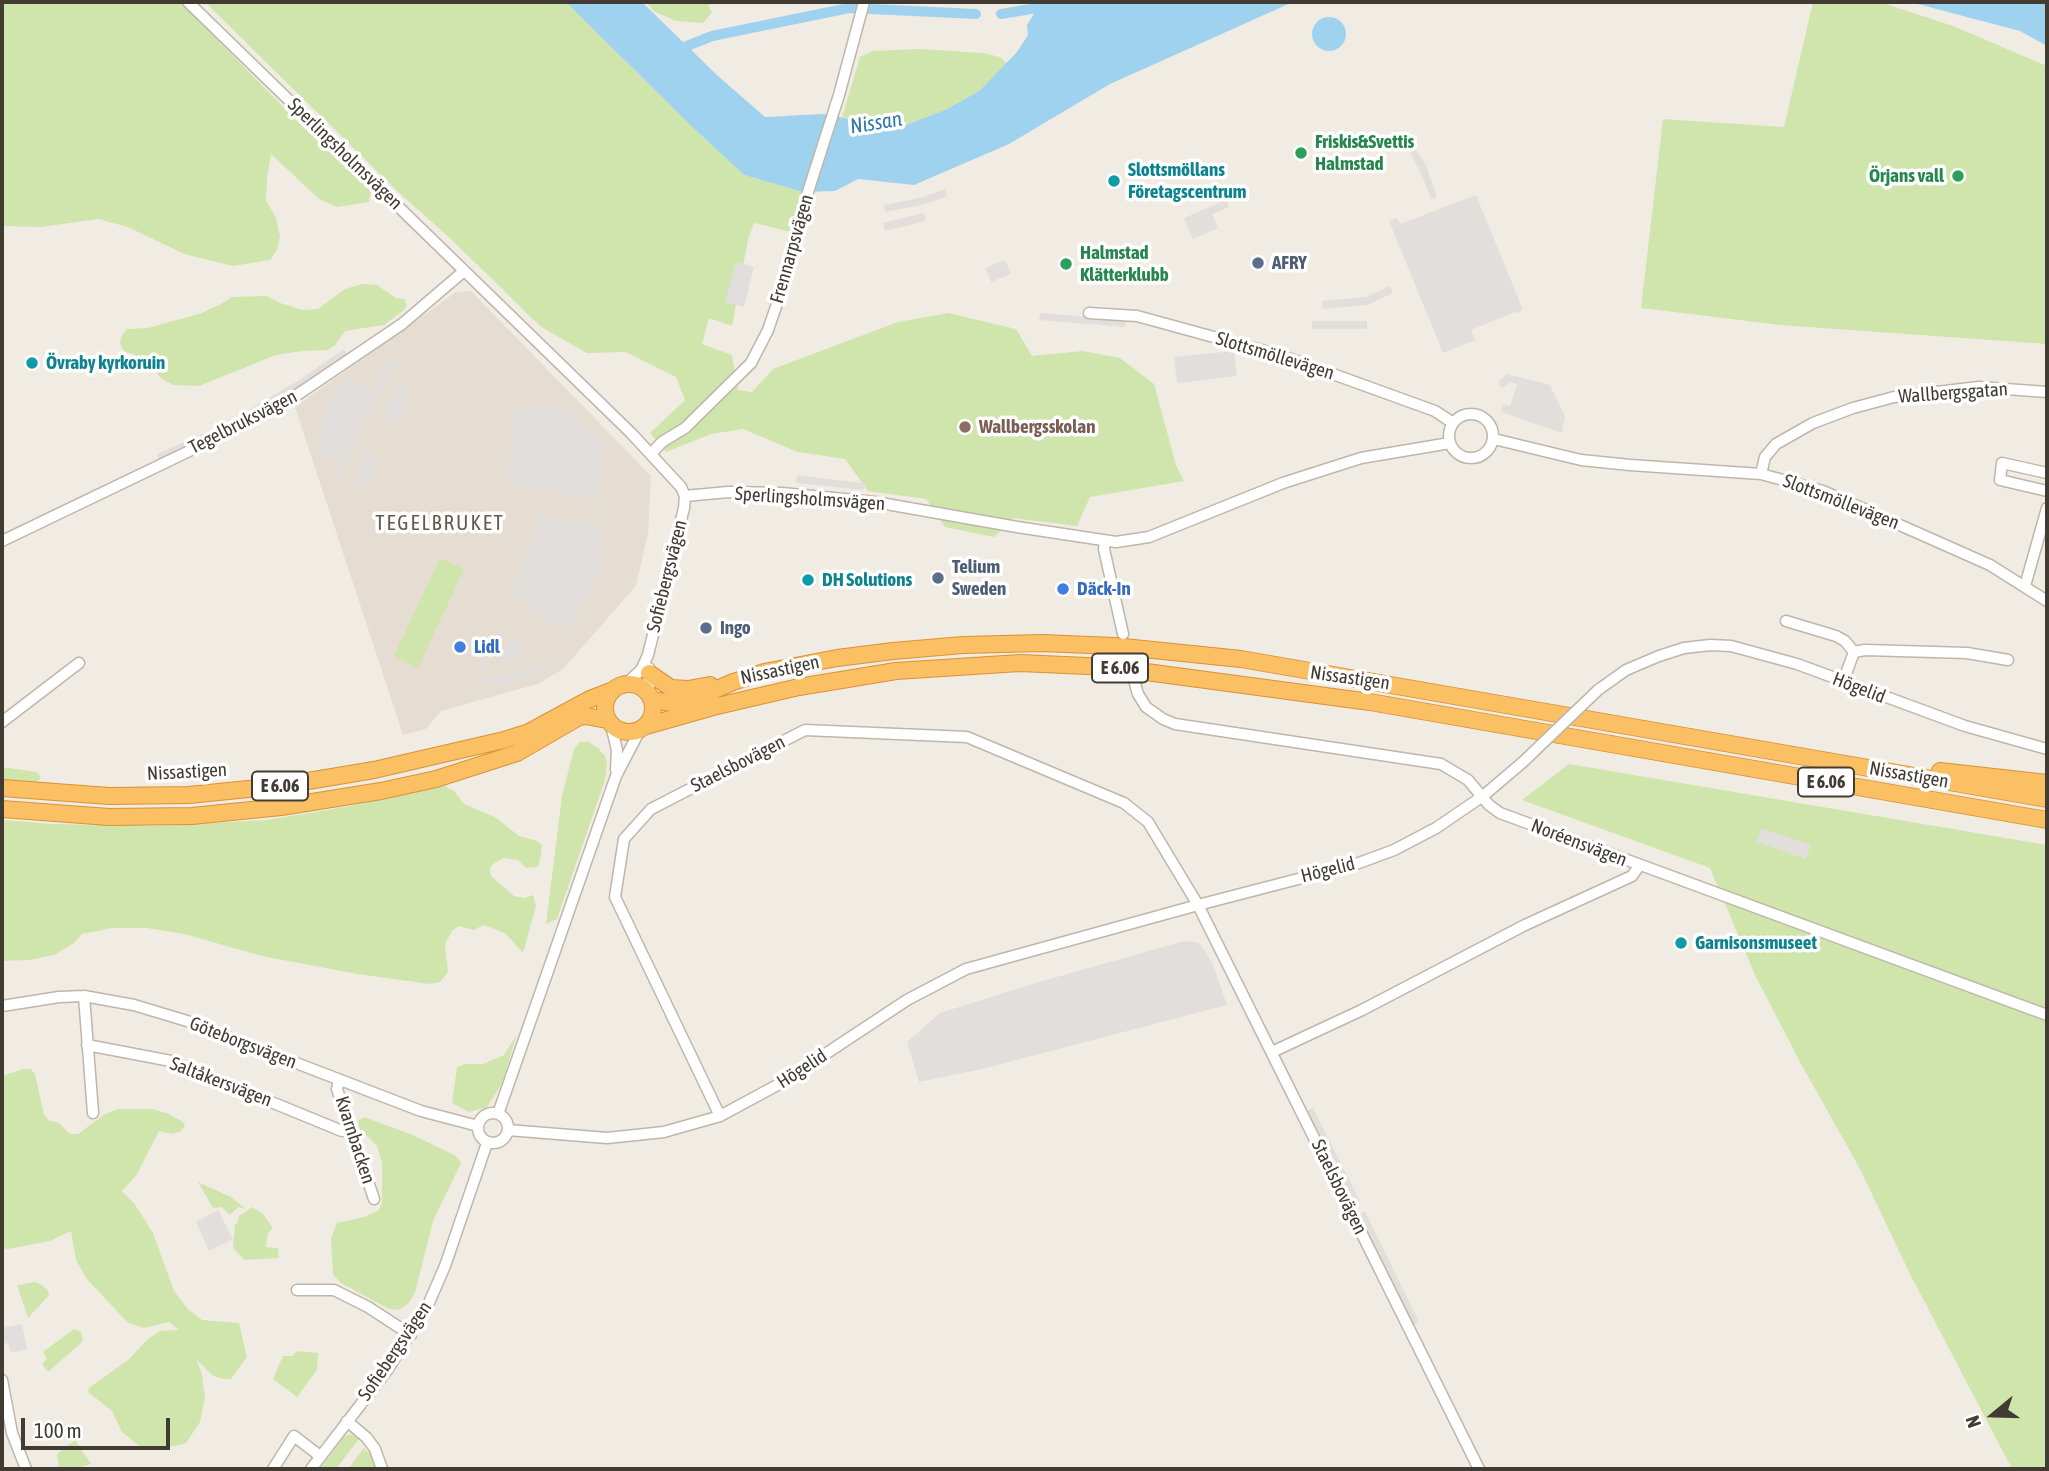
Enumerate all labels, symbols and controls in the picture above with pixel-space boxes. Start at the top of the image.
street label: Sperlingsholmsvägen [283,94,407,214]
water label: Nissan [848,106,904,140]
place label: Friskis&Svettis Halmstad [1315,131,1414,175]
marker: Friskis&Svettis Halmstad [1293,145,1309,161]
place label: Slottsmöllans Företagscentrum [1128,159,1246,203]
place label: Örjans vall [1869,165,1944,187]
marker: Örjans vall [1950,168,1966,184]
marker: Slottsmöllans Företagscentrum [1106,173,1122,189]
street label: Frennarpsvägen [766,192,818,306]
place label: Halmstad Klätterklubb [1080,242,1169,286]
place label: AFRY [1272,252,1307,274]
marker: AFRY [1250,255,1266,271]
marker: Halmstad Klätterklubb [1058,256,1074,272]
street label: Slottsmöllevägen [1213,327,1337,385]
place label: Övraby kyrkoruin [46,352,165,374]
marker: Övraby kyrkoruin [24,355,40,371]
street label: Wallbergsgatan [1897,378,2009,408]
street label: Tegelbruksvägen [185,385,301,459]
place label: Wallbergsskolan [979,416,1095,438]
marker: Wallbergsskolan [957,419,973,435]
street label: Slottsmöllevägen [1780,469,1902,535]
street label: Sperlingsholmsvägen [734,482,886,516]
district label: TEGELBRUKET [377,510,503,536]
street label: Sofiebergsvägen [642,518,692,634]
place label: Telium Sweden [952,556,1006,600]
place label: DH Solutions [822,569,912,591]
marker: Telium Sweden [930,570,946,586]
marker: DH Solutions [800,572,816,588]
place label: Däck-In [1077,578,1131,600]
marker: Däck-In [1055,581,1071,597]
place label: Ingo [720,617,751,639]
marker: Ingo [698,620,714,636]
place label: Lidl [474,636,500,658]
marker: Lidl [452,639,468,655]
street label: Nissastigen [738,651,822,689]
road number: E 6.06 [1092,654,1148,682]
street label: Nissastigen [1309,661,1391,695]
street label: Högelid [1829,668,1889,708]
street label: Staelsbovägen [687,731,789,797]
street label: Nissastigen [1868,757,1950,793]
street label: Nissastigen [146,759,228,785]
road number: E 6.06 [1798,768,1854,796]
road number: E 6.06 [252,772,308,800]
street label: Noréensvägen [1528,814,1630,872]
street label: Högelid [1299,852,1357,888]
place label: Garnisonsmuseet [1695,932,1817,954]
marker: Garnisonsmuseet [1673,935,1689,951]
street label: Göteborgsvägen [186,1012,300,1074]
street label: Högelid [773,1045,831,1093]
street label: Saltåkersvägen [167,1052,275,1112]
street label: Kvarnbacken [330,1093,380,1187]
street label: Staelsbovägen [1306,1136,1372,1238]
street label: Sofiebergsvägen [353,1297,437,1405]
north arrow [1958,1380,2028,1450]
scale bar [24,1404,173,1448]
text: N [1961,1413,1985,1431]
text: 100 m [34,1418,82,1442]

